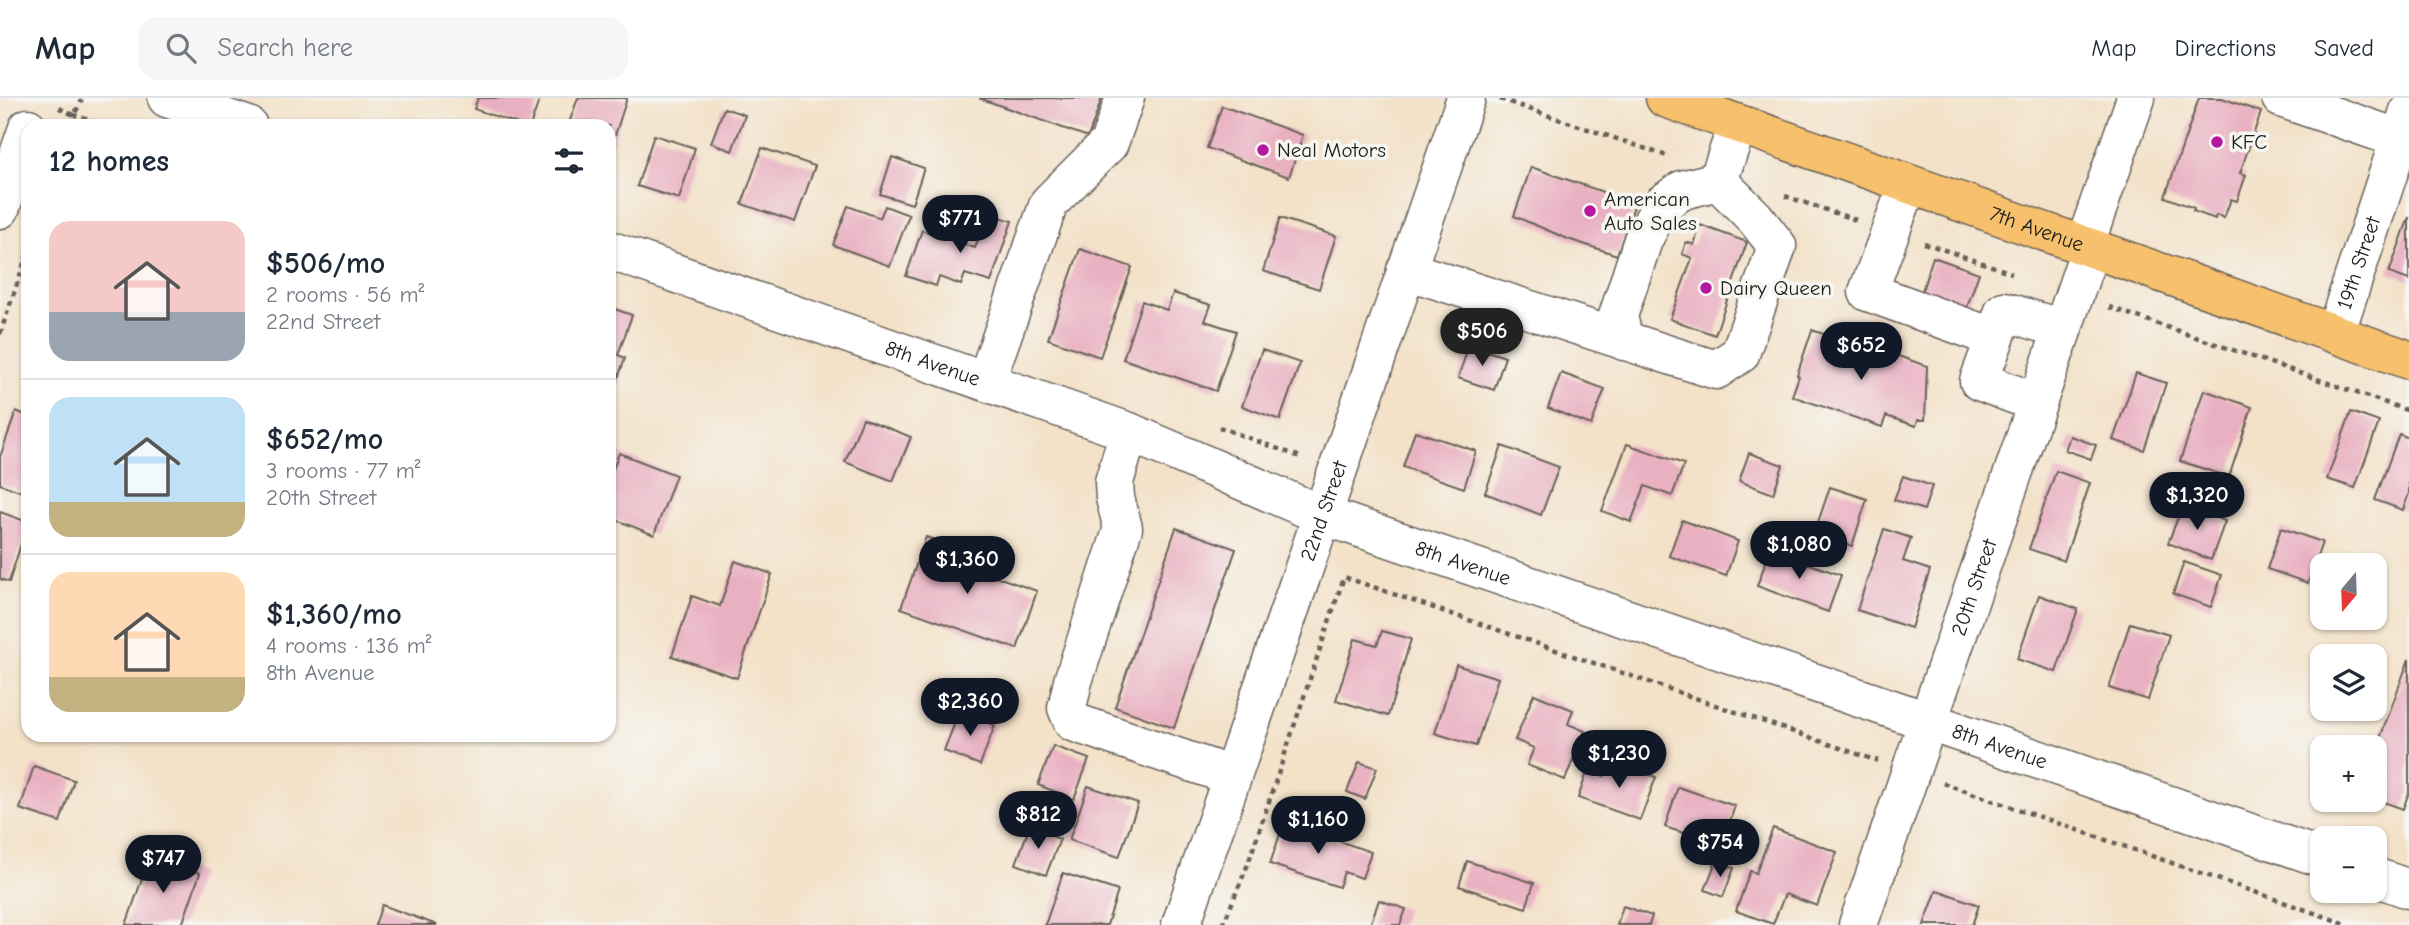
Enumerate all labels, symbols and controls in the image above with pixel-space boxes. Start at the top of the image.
search box [138,17,628,80]
text: Map [35,29,96,67]
icon: search [162,29,200,67]
text: Search here [218,33,353,63]
text: Map [2091,34,2137,62]
text: Directions [2175,34,2276,62]
text: Saved [2314,34,2374,62]
place label: KFC [2231,130,2267,154]
marker: KFC [2209,134,2225,150]
place label: Neal Motors [1277,138,1386,162]
icon: filters [550,142,588,180]
marker: Neal Motors [1255,142,1271,158]
text: 12 homes [49,144,169,179]
place label: American Auto Sales [1604,187,1697,235]
pin: $771 [919,195,1001,255]
street label: 7th Avenue [1986,201,2087,257]
marker: American Auto Sales [1582,203,1598,219]
text: $771 [938,204,982,231]
street label: 19th Street [2332,212,2386,312]
text: $506/mo [266,246,385,281]
icon: home [105,249,189,333]
place label: Dairy Queen [1720,276,1832,300]
marker: Dairy Queen [1698,280,1714,296]
text: 2 rooms · 56 m² [266,281,424,308]
text: 22nd Street [266,308,380,335]
pin: $506 [1441,308,1523,368]
text: $506 [1456,317,1508,344]
pin: $652 [1820,322,1902,382]
text: $652 [1836,331,1886,358]
street label: 8th Avenue [882,336,983,391]
text: $652/mo [266,422,383,457]
icon: home [105,425,189,509]
text: 3 rooms · 77 m² [266,457,421,484]
street label: 22nd Street [1295,457,1352,564]
pin: $1,320 [2140,472,2254,532]
text: $1,320 [2165,481,2229,508]
text: 20th Street [266,484,376,511]
pin: $1,080 [1742,522,1856,581]
text: $1,080 [1766,530,1832,557]
street label: 20th Street [1946,535,2002,639]
pin: $1,360 [910,536,1024,596]
street label: 8th Avenue [1412,536,1514,590]
text: $1,360 [935,545,999,572]
north arrow [2310,553,2387,630]
map controls [2310,553,2387,903]
text: $1,360/mo [266,597,402,632]
icon: home [105,600,189,684]
text: 4 rooms · 136 m² [266,632,432,659]
button: layers [2310,644,2387,721]
text: 8th Avenue [266,659,374,686]
pin: $2,360 [913,678,1027,738]
text: $2,360 [937,687,1003,714]
street label: 8th Avenue [1949,719,2050,774]
pin: $1,230 [1562,730,1676,790]
button: + [2310,735,2387,812]
text: $1,230 [1587,739,1651,766]
pin: $812 [997,792,1079,851]
pin: $1,160 [1261,796,1375,856]
text: $812 [1015,800,1061,827]
text: $1,160 [1287,805,1349,832]
pin: $754 [1679,820,1761,879]
button: − [2310,826,2387,903]
text: $754 [1696,828,1744,855]
pin: $747 [122,836,204,895]
text: $747 [141,844,185,871]

